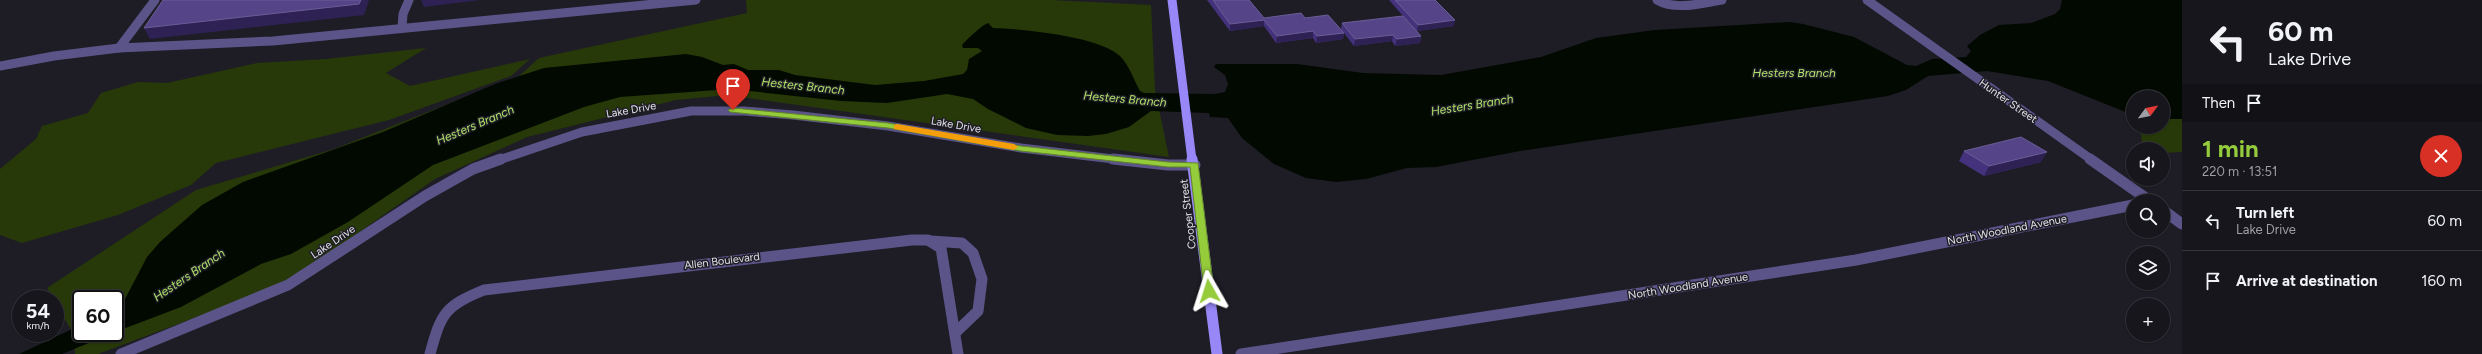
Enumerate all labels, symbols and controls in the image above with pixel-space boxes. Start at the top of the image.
text: 60 m [2268,14,2333,48]
icon: left [2202,16,2254,68]
text: Lake Drive [2268,48,2351,70]
water label: Hesters Branch [1752,66,1836,80]
pin [716,69,750,110]
icon: arrive [722,75,744,97]
water label: Hesters Branch [761,75,846,97]
street label: Hunter Street [1976,76,2040,126]
water label: Hesters Branch [1083,88,1167,110]
north arrow [2126,90,2170,134]
map controls [2126,90,2170,342]
water label: Hesters Branch [1430,92,1515,118]
icon: arrive [2243,92,2265,114]
text: Then [2202,94,2235,112]
street label: Lake Drive [605,99,657,121]
water label: Hesters Branch [434,102,516,148]
street label: Lake Drive [930,114,982,136]
text: 1 min [2202,134,2259,163]
button: close [2420,135,2462,177]
button: sound [2126,142,2170,186]
text: 220 m · 13:51 [2202,164,2277,179]
street label: Cooper Street [1177,178,1199,250]
button: search [2126,194,2170,238]
text: Turn left [2236,204,2294,222]
icon: left [2202,210,2224,232]
street label: North Woodland Avenue [1946,212,2068,248]
text: 60 m [2427,212,2462,230]
street label: Lake Drive [308,222,358,262]
text: Lake Drive [2236,222,2296,237]
water label: Hesters Branch [150,246,228,304]
button: layers [2126,246,2170,290]
street label: Allen Boulevard [683,250,761,272]
position arrow [1188,270,1230,312]
street label: North Woodland Avenue [1627,270,1749,302]
icon: arrive [2202,270,2224,292]
text: Arrive at destination [2236,272,2377,290]
text: 160 m [2421,272,2462,290]
speed limit sign: 60 [72,290,124,342]
button: + [2126,298,2170,342]
text: 54 [26,299,50,323]
text: km/h [27,319,49,332]

